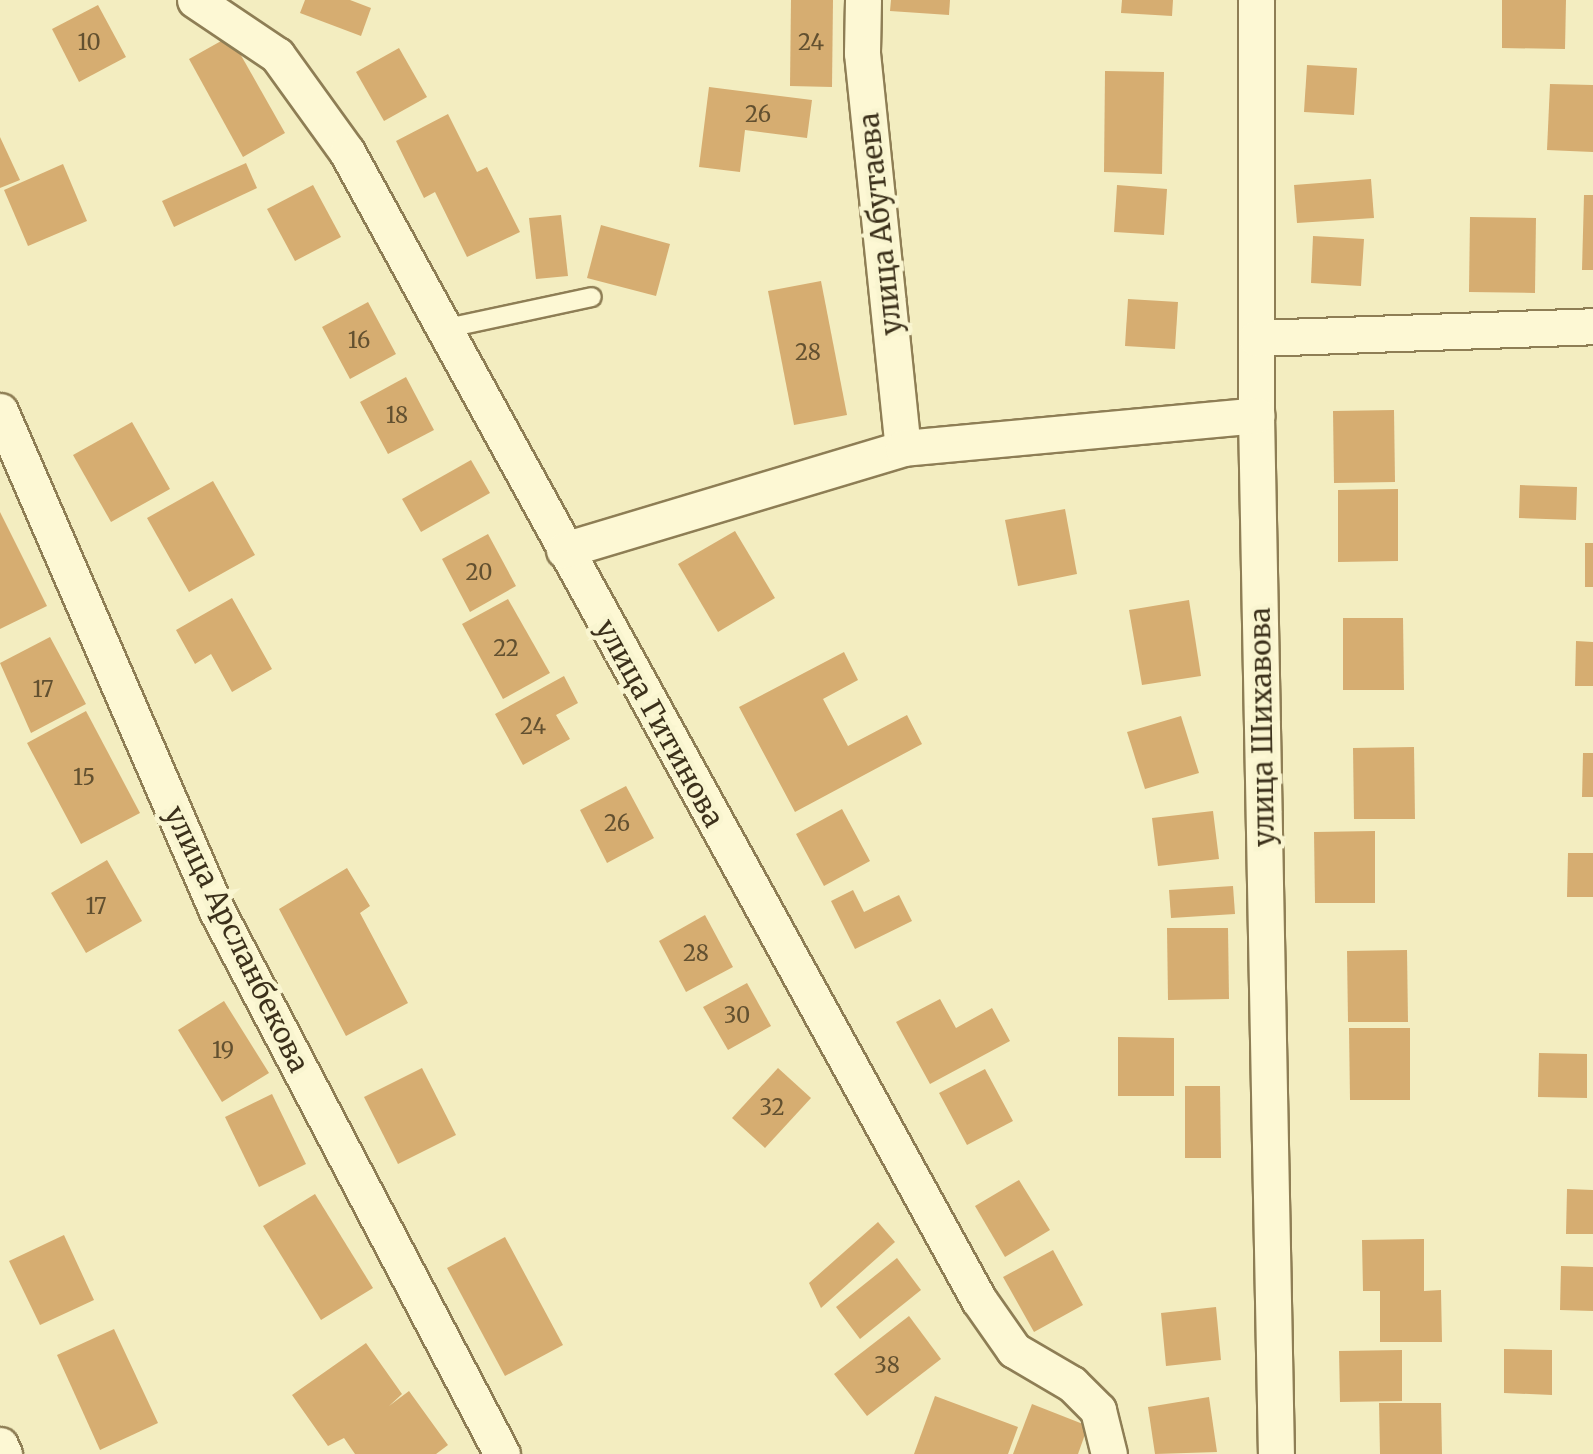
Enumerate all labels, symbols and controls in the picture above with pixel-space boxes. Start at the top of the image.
house number: 10 [77,30,101,56]
house number: 24 [798,30,824,56]
house number: 26 [745,102,771,128]
street label: улица Абутаева [852,111,908,337]
house number: 16 [348,328,370,354]
house number: 28 [795,340,821,366]
house number: 18 [386,403,408,429]
house number: 20 [466,560,492,586]
street label: улица Шихавова [1243,607,1281,847]
street label: улица Гитинова [589,613,731,833]
house number: 22 [493,636,519,662]
house number: 17 [32,677,54,703]
house number: 24 [520,714,546,740]
house number: 15 [73,765,95,791]
street label: улица Арсланбекова [158,800,316,1078]
house number: 26 [604,811,630,837]
house number: 17 [85,894,107,920]
house number: 28 [683,941,709,967]
house number: 30 [724,1003,750,1029]
house number: 19 [212,1038,234,1064]
house number: 32 [760,1095,784,1121]
house number: 38 [874,1353,900,1379]

